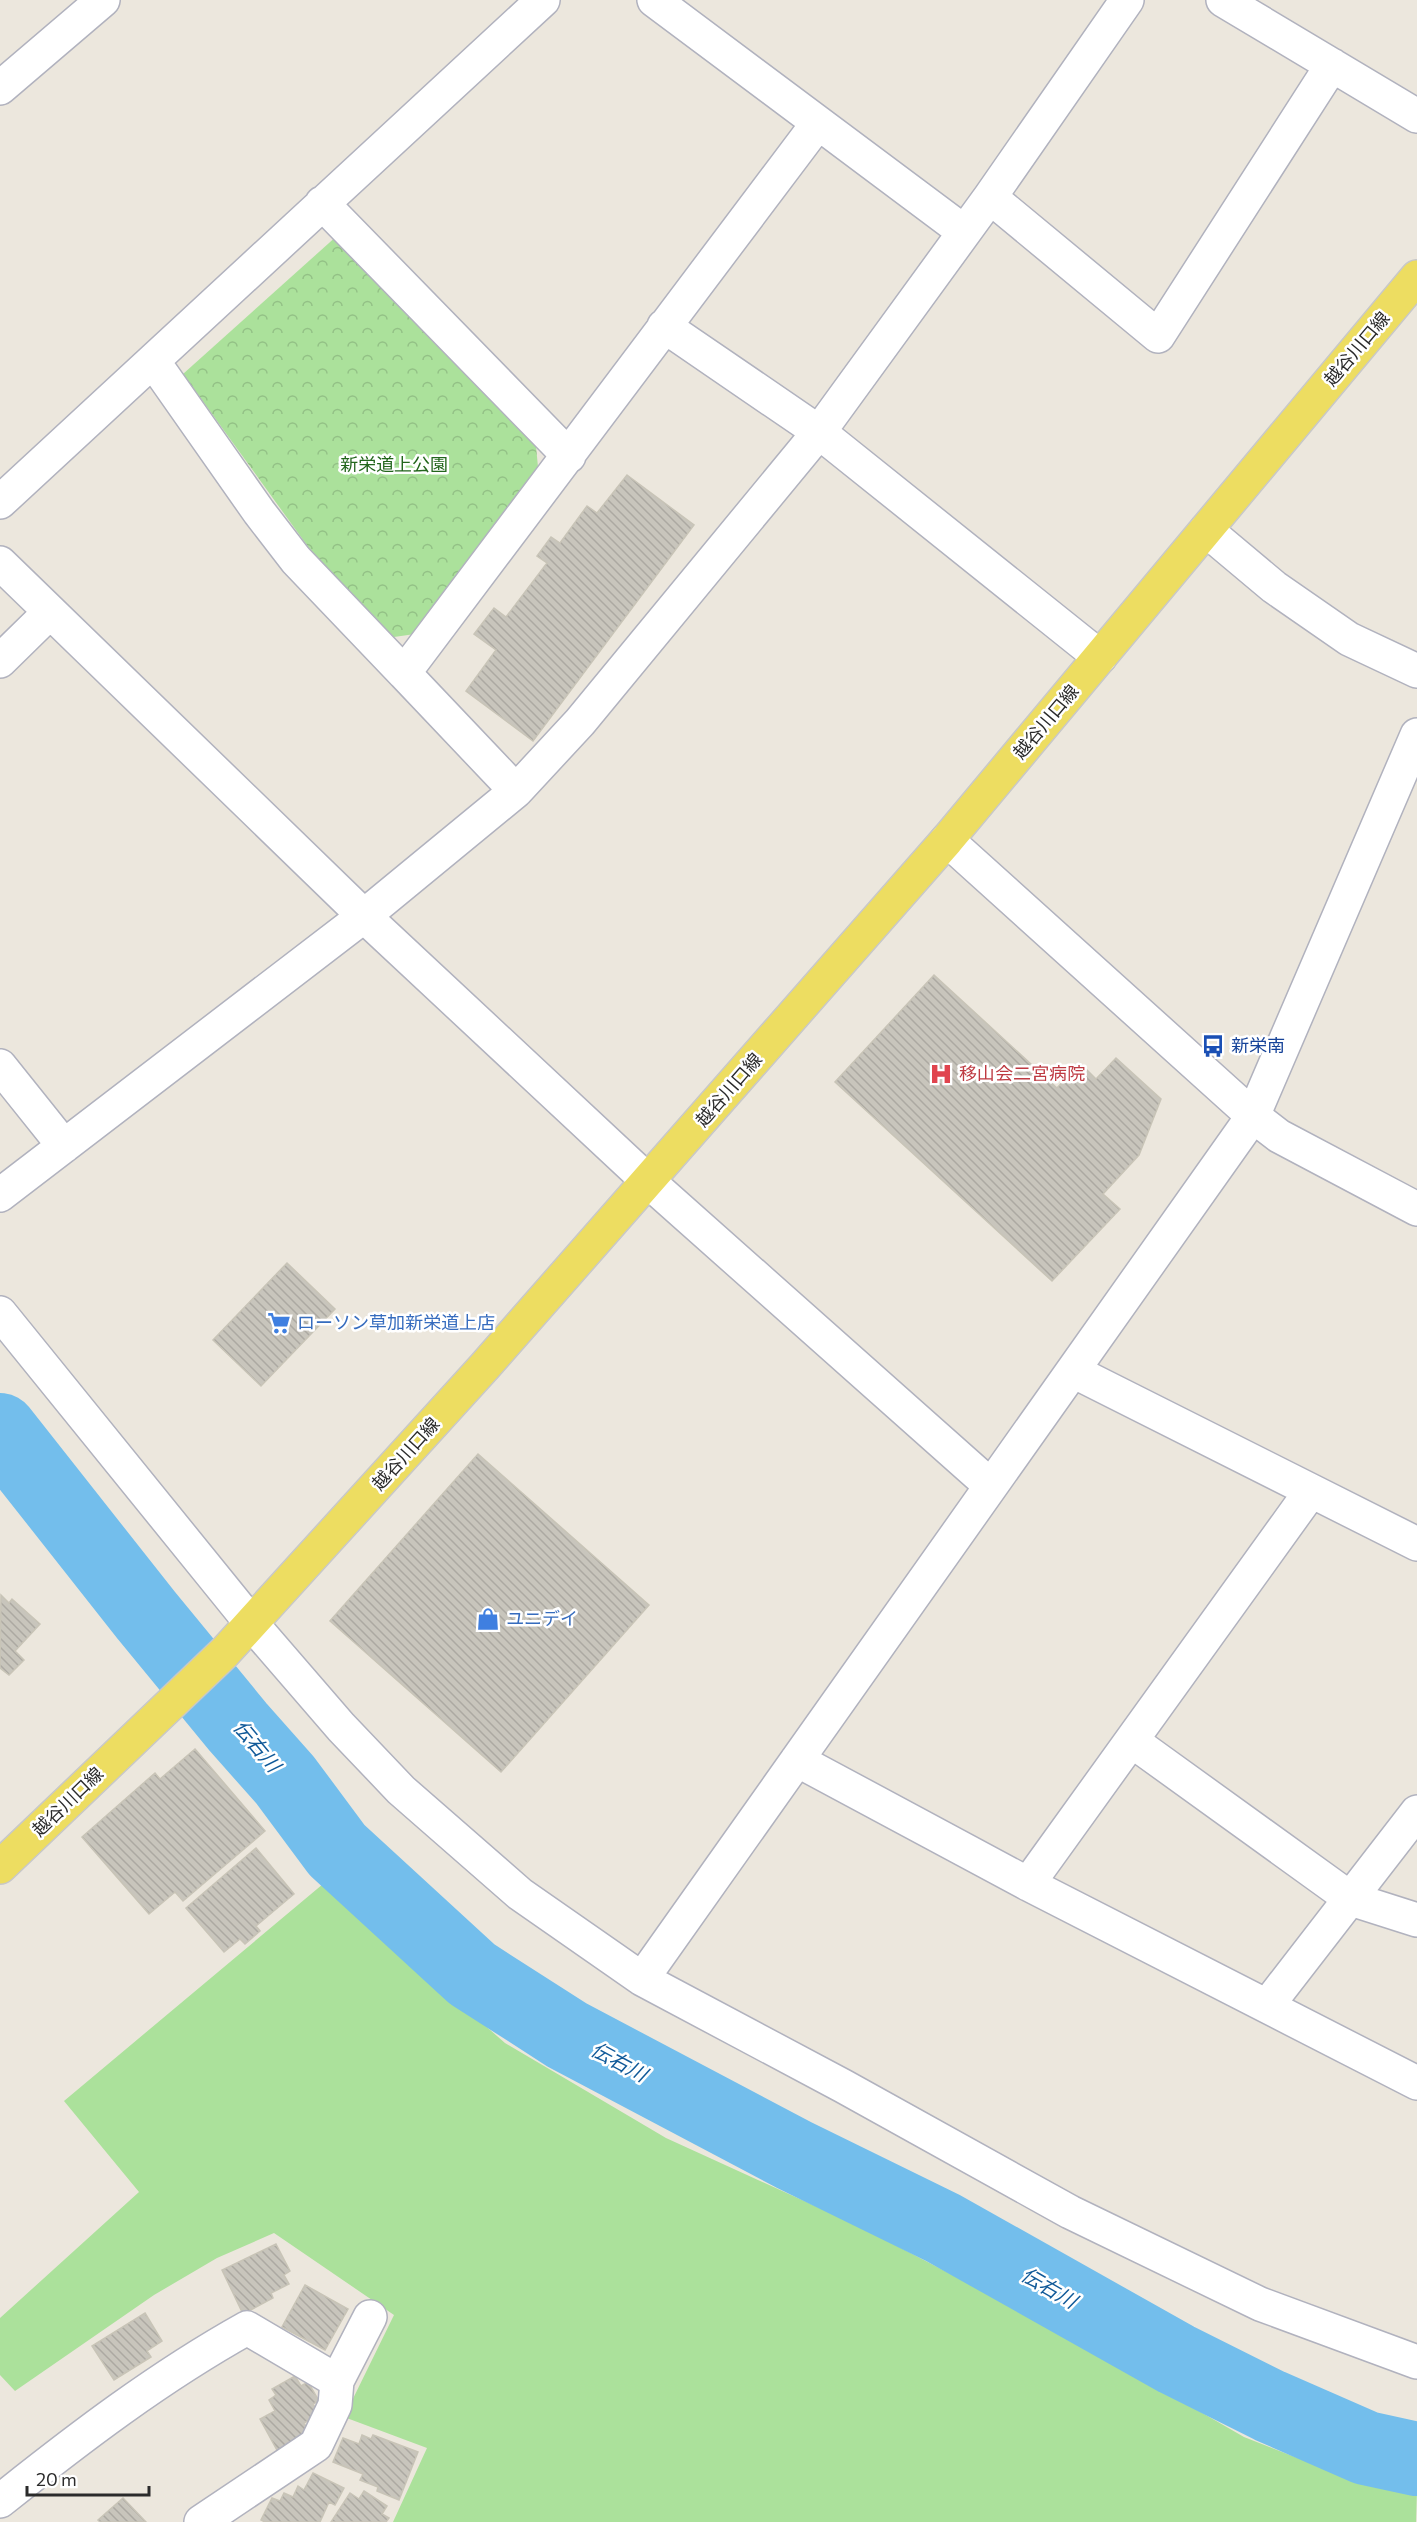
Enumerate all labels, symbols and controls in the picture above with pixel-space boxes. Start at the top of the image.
street label: 越谷川口線 [1319,307,1394,390]
park label: 新栄道上公園 [340,453,448,475]
street label: 越谷川口線 [1008,680,1083,763]
bus stop icon: 新栄南 [1200,1033,1226,1059]
place label: 新栄南 [1231,1034,1285,1056]
street label: 越谷川口線 [690,1048,766,1131]
hospital icon: 移山会二宮病院 [928,1061,954,1087]
place label: 移山会二宮病院 [959,1062,1085,1084]
supermarket icon: ローソン草加新栄道上店 [266,1310,292,1336]
place label: ローソン草加新栄道上店 [297,1311,495,1333]
street label: 越谷川口線 [367,1413,444,1494]
shop icon: ユニデイ [475,1606,501,1632]
place label: ユニデイ [506,1607,578,1629]
water label: 伝右川 [229,1715,288,1778]
street label: 越谷川口線 [27,1762,107,1840]
water label: 伝右川 [587,2036,653,2087]
water label: 伝右川 [1018,2262,1083,2314]
scale bar [27,2459,148,2497]
text: 20 m [36,2468,77,2490]

